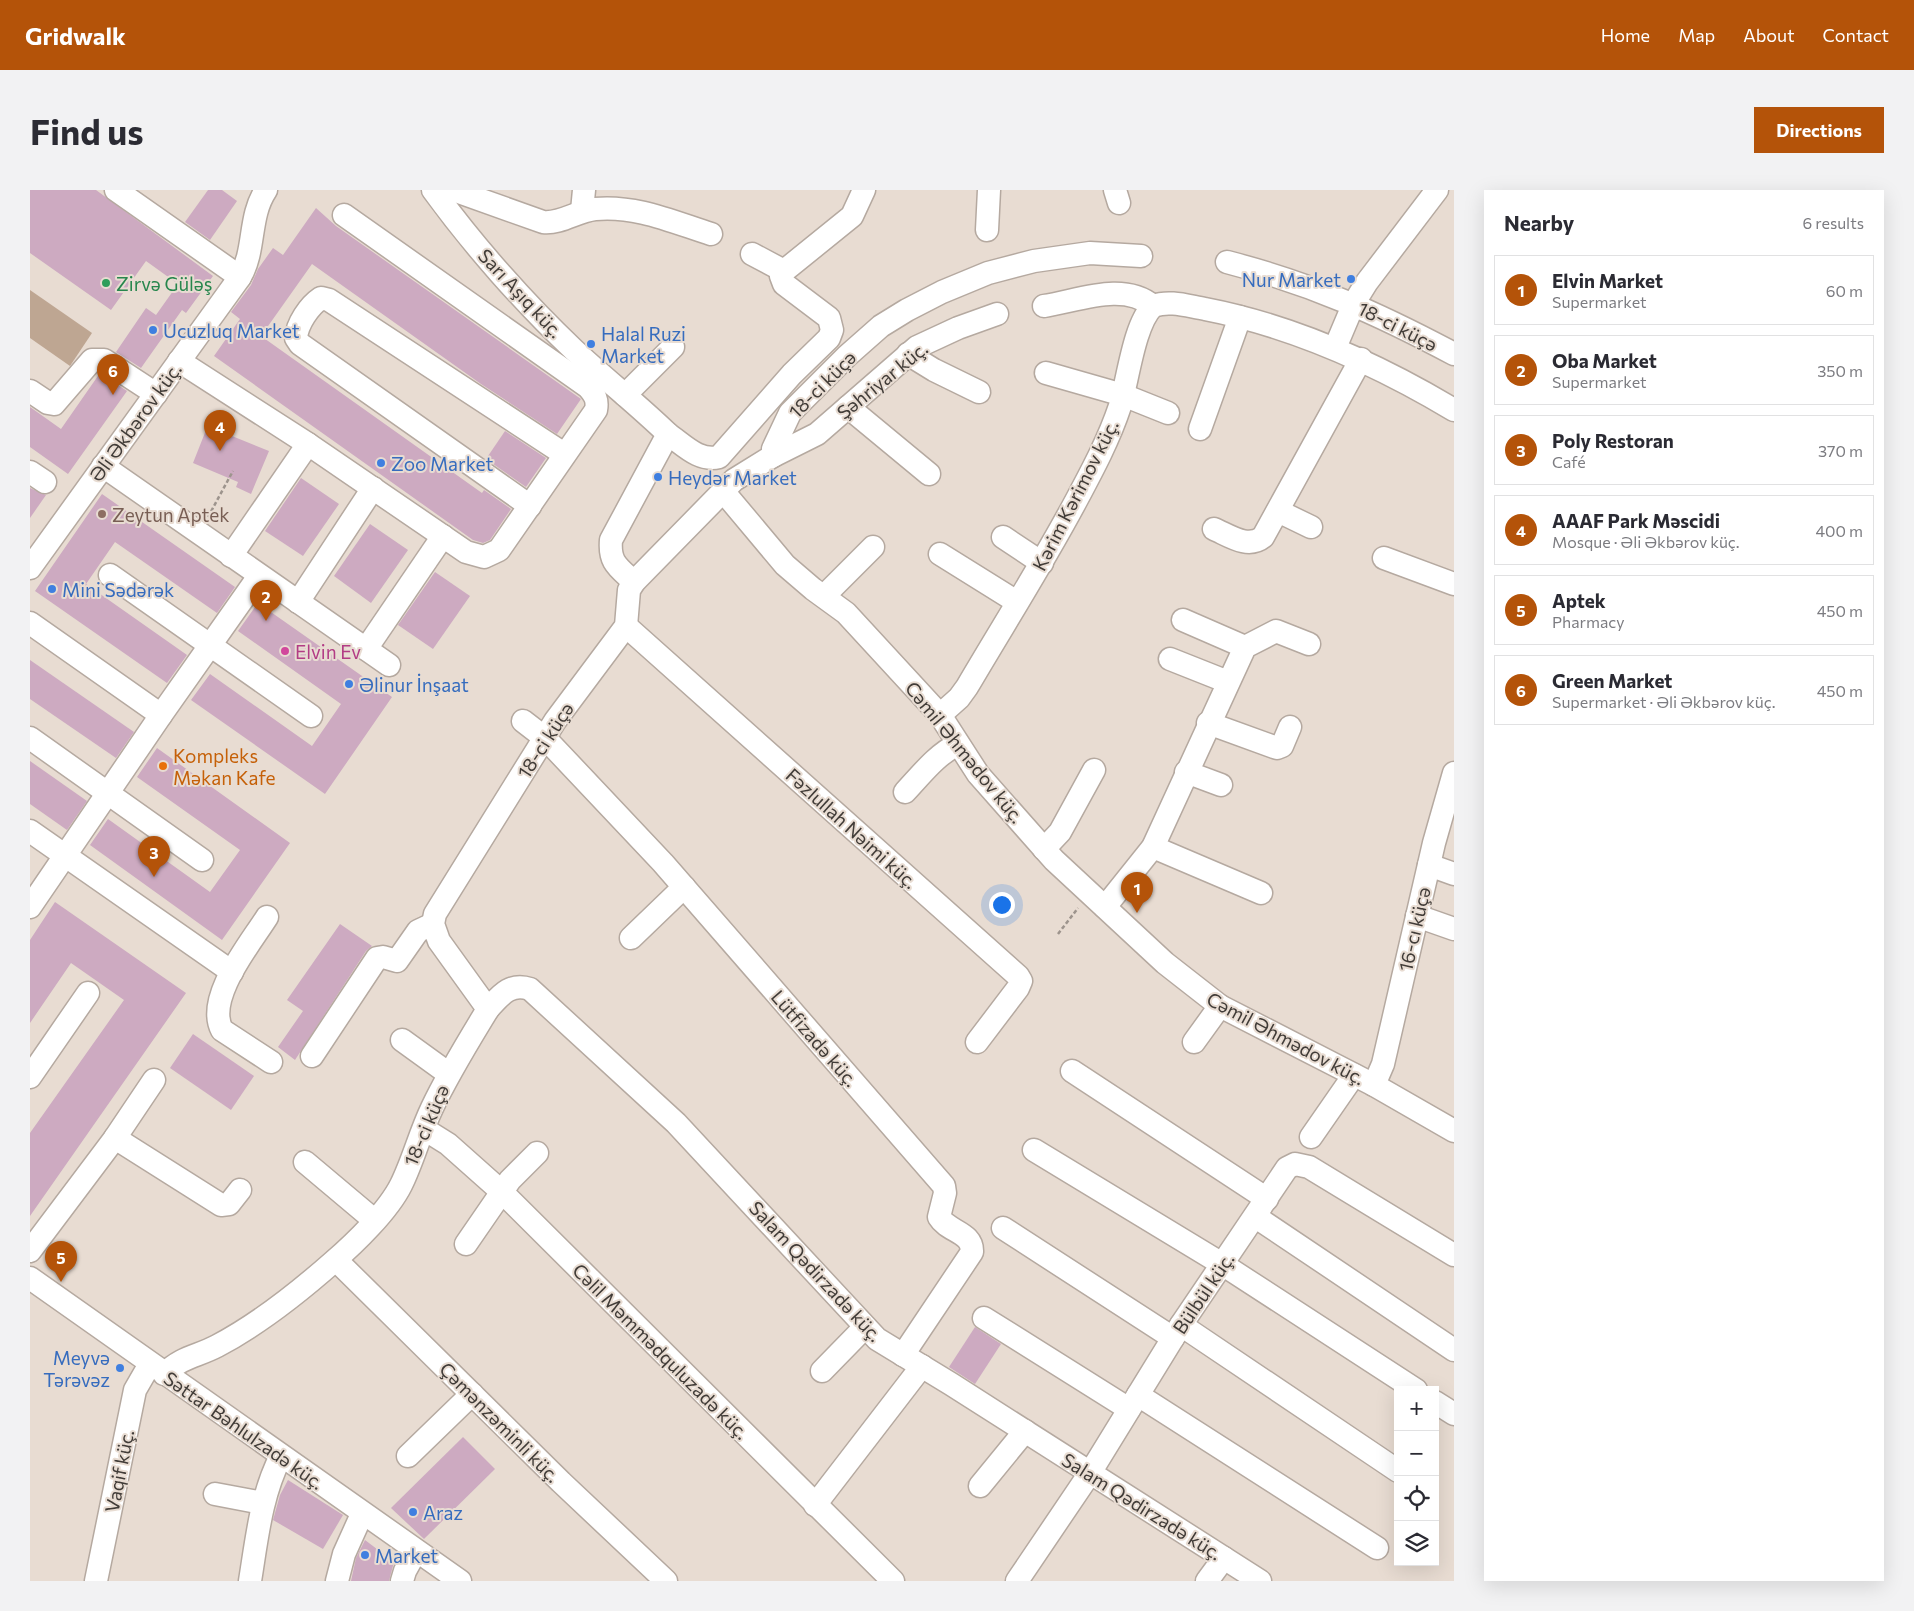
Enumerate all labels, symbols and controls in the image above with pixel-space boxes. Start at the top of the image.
text: Gridwalk [25,21,126,50]
text: Home [1601,24,1650,46]
text: Map [1678,24,1715,46]
text: About [1743,24,1795,46]
text: Contact [1823,24,1889,46]
button: Directions [1754,107,1884,153]
text: Find us [30,109,144,152]
text: Nearby [1504,210,1574,235]
text: 6 results [1803,213,1864,232]
street label: Sarı Aşıq küç. [474,244,568,342]
place label: Nur Market [1242,268,1341,291]
text: Elvin Market [1552,269,1663,292]
place label: Zirvə Güləş [116,272,212,295]
marker: Nur Market [1345,273,1357,285]
marker: Zirvə Güləş [100,277,112,289]
text: 1 [1517,281,1525,300]
text: 60 m [1826,281,1863,300]
text: Supermarket [1552,292,1647,311]
street label: 18-ci küçə [1354,296,1442,356]
place label: Ucuzluq Market [163,319,300,342]
place label: Halal Ruzi Market [601,322,686,367]
marker: Ucuzluq Market [147,324,159,336]
street label: Şəhriyar küç. [832,336,932,424]
marker: Halal Ruzi Market [585,338,597,350]
street label: 18-ci küçə [783,345,861,423]
text: Oba Market [1552,349,1657,372]
pin: 6 [97,354,129,395]
street label: Əli Əkbərov küç. [84,358,186,486]
text: 2 [1516,361,1526,380]
text: 350 m [1817,361,1863,380]
text: Supermarket [1552,372,1647,391]
pin: 4 [204,410,236,451]
street label: Kərim Kərimov küç. [1027,416,1123,574]
text: Poly Restoran [1552,429,1674,452]
text: 3 [1516,441,1526,460]
text: 370 m [1818,441,1863,460]
place label: Zoo Market [391,452,493,475]
text: Café [1552,452,1586,471]
marker: Zoo Market [375,457,387,469]
place label: Heydər Market [668,466,797,489]
marker: Heydər Market [652,471,664,483]
place label: Zeytun Aptek [112,503,229,526]
marker: Zeytun Aptek [96,508,108,520]
text: AAAF Park Məscidi [1552,509,1720,532]
text: 4 [1516,521,1526,540]
text: 400 m [1815,521,1863,540]
text: Mosque · Əli Əkbərov küç. [1552,532,1740,551]
place label: Mini Sədərək [62,578,174,601]
pin: 2 [250,580,282,621]
marker: Mini Sədərək [46,583,58,595]
text: Aptek [1552,589,1606,612]
text: 5 [1516,601,1526,620]
text: 450 m [1817,601,1863,620]
text: Pharmacy [1552,612,1625,631]
place label: Elvin Ev [295,640,361,663]
marker: Elvin Ev [279,645,291,657]
text: Green Market [1552,669,1672,692]
place label: Əlinur İnşaat [359,673,469,696]
street label: Cəmil Əhmədov küç. [901,677,1029,827]
marker: Əlinur İnşaat [343,678,355,690]
text: 6 [1516,681,1526,700]
text: 450 m [1817,681,1863,700]
text: Supermarket · Əli Əkbərov küç. [1552,692,1775,711]
street label: 18-ci küçə [512,698,578,782]
place label: Kompleks Məkan Kafe [173,744,276,789]
marker: Kompleks Məkan Kafe [157,760,169,772]
street label: Fəzlullah Nəimi küç. [782,763,922,893]
pin: 3 [138,836,170,877]
pin: 1 [1121,872,1153,913]
street label: 16-cı küçə [1393,885,1435,973]
your location [989,892,1015,918]
street label: Lütfizadə küç. [767,985,863,1091]
street label: Cəmil Əhmədov küç. [1203,987,1369,1089]
street label: 18-ci küçə [399,1081,453,1169]
street label: Salam Qədirzadə küç. [745,1196,887,1346]
pin: 5 [45,1241,77,1282]
street label: Bülbül küç. [1168,1248,1238,1338]
street label: Cəlil Məmmədquluzadə küç. [568,1258,754,1444]
place label: Meyvə Tərəvəz [43,1346,110,1391]
street label: Çəmənzəminli küç. [435,1357,565,1487]
marker: Meyvə Tərəvəz [114,1362,126,1374]
street label: Səttar Bəhlulzadə küç. [160,1366,328,1494]
map controls [1394,1386,1439,1566]
button: + [1394,1386,1439,1431]
street label: Vaqif küç. [100,1428,138,1514]
button: − [1394,1431,1439,1476]
street label: Salam Qədirzadə küç. [1058,1448,1226,1564]
button: locate [1394,1476,1439,1521]
place label: Araz [423,1501,463,1524]
marker: Araz [407,1506,419,1518]
button: layers [1394,1521,1439,1566]
place label: Market [375,1544,438,1567]
marker: Market [359,1549,371,1561]

